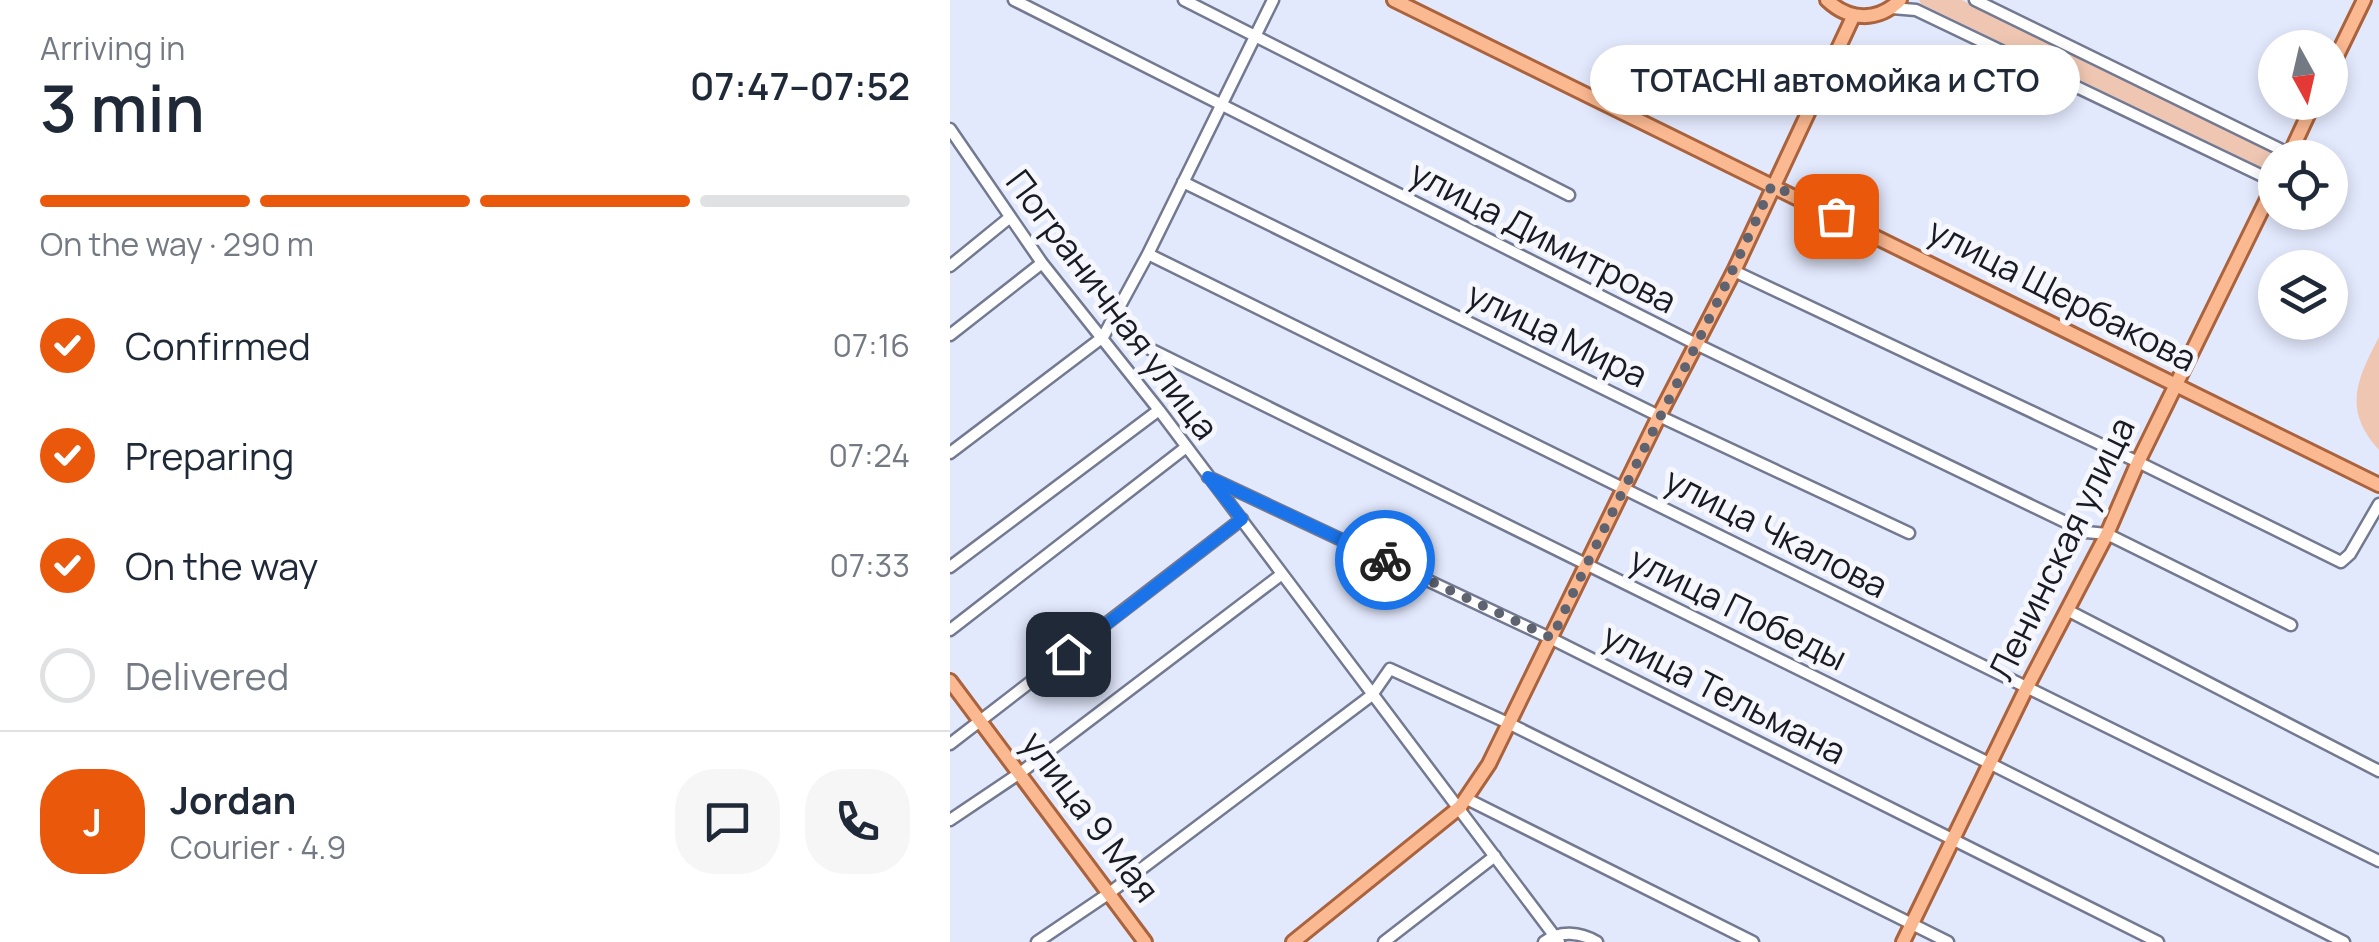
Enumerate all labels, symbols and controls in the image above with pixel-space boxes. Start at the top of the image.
text: Arriving in [40,26,185,70]
north arrow [2258,30,2348,120]
map controls [2258,30,2348,340]
callout: TOTACHI автомойка и СТО [1591,46,2081,116]
text: TOTACHI автомойка и СТО [1631,58,2039,102]
text: 07:47–07:52 [690,59,910,111]
text: 3 min [40,63,205,152]
button: locate [2258,140,2348,230]
street label: улица Димитрова [1402,148,1685,324]
street label: Пограничная улица [995,160,1230,449]
pin [1794,174,1879,259]
icon: bag [1809,189,1864,244]
street label: улица Щербакова [1920,206,2205,382]
text: On the way · 290 m [40,222,314,266]
button: layers [2258,250,2348,340]
street label: улица Мира [1459,270,1656,398]
icon: check [40,318,95,373]
text: Confirmed [125,319,311,371]
text: 07:16 [833,323,910,367]
street label: Ленинская улица [1976,409,2146,688]
icon: check [40,428,95,483]
text: Preparing [125,429,294,481]
text: 07:24 [828,433,910,477]
street label: улица Чкалова [1657,455,1896,609]
courier [1335,510,1435,610]
icon: bike [1358,533,1413,588]
street label: улица Победы [1622,535,1855,681]
icon: check [40,538,95,593]
text: On the way [125,539,318,591]
text: 07:33 [829,543,910,587]
street label: улица Тельмана [1594,611,1854,775]
pin [1026,612,1111,697]
icon: home [1041,627,1096,682]
text: Delivered [125,649,289,701]
street label: улица 9 Мая [1011,721,1171,912]
button: chat [675,769,780,874]
button: phone [805,769,910,874]
text: Jordan [170,773,296,825]
text: J [83,795,102,847]
text: Courier · 4.9 [170,825,346,869]

